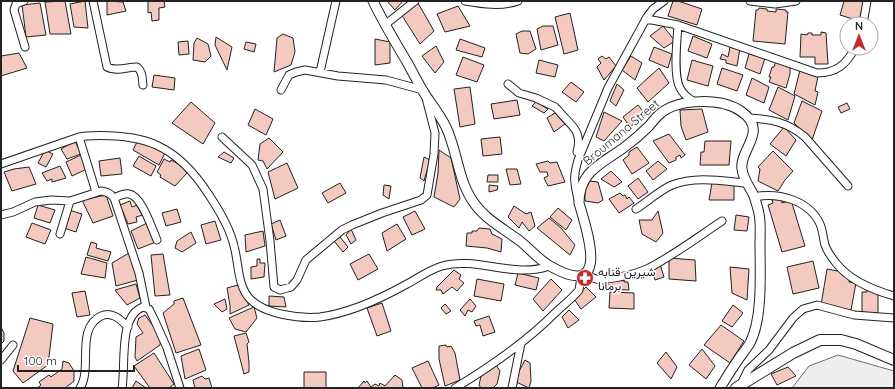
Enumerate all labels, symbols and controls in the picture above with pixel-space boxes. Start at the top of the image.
north arrow [839,16,879,56]
text: N [855,19,863,33]
street label: Broumana Street [580,96,662,168]
place label: شيرين قنابه برمانا [598,264,655,294]
pharmacy icon: شيرين قنابه برمانا [575,268,595,288]
scale bar [18,347,134,373]
text: 100 m [24,353,57,368]

